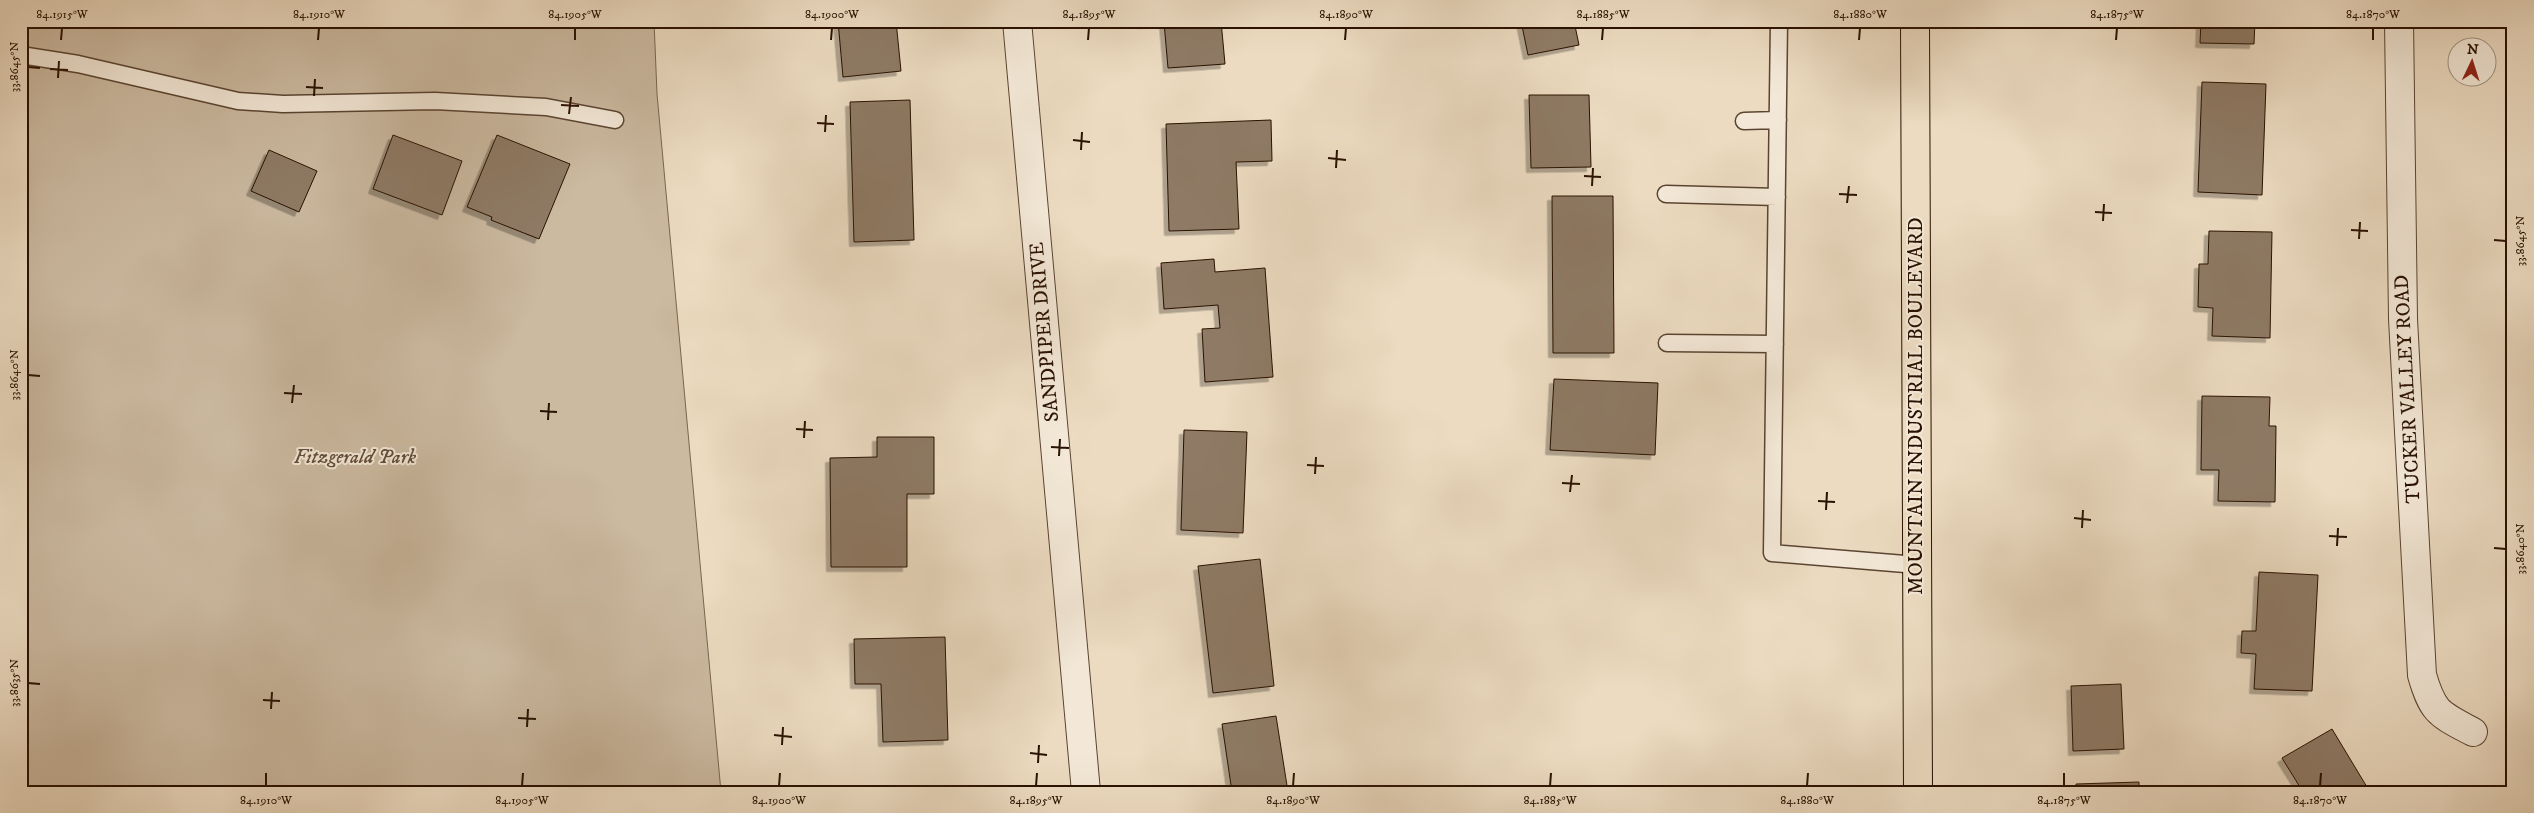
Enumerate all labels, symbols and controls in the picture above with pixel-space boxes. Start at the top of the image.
text: 84.1915°W [36,7,89,22]
text: 84.1910°W [293,7,346,22]
text: 84.1905°W [548,7,603,22]
text: 84.1900°W [805,7,860,22]
text: 84.1895°W [1062,7,1117,22]
text: 84.1890°W [1319,7,1374,22]
text: 84.1885°W [1576,7,1631,22]
text: 84.1880°W [1833,7,1888,22]
text: 84.1875°W [2090,7,2145,22]
text: 84.1870°W [2346,7,2401,22]
north arrow [2446,38,2496,88]
text: N [2466,41,2480,59]
text: 33.8645°N [7,42,22,92]
text: 33.8645°N [2513,216,2528,266]
street label: MOUNTAIN INDUSTRIAL BOULEVARD [1904,217,1929,595]
street label: SANDPIPER DRIVE [1025,241,1065,423]
street label: TUCKER VALLEY ROAD [2390,274,2426,504]
text: 33.8640°N [7,349,22,401]
park label: Fitzgerald Park [294,445,417,470]
text: 33.8640°N [2513,523,2528,575]
text: 33.8635°N [7,659,22,707]
text: 84.1910°W [240,793,293,808]
text: 84.1905°W [495,793,550,808]
text: 84.1900°W [752,793,807,808]
text: 84.1895°W [1009,793,1064,808]
text: 84.1890°W [1266,793,1321,808]
text: 84.1885°W [1523,793,1578,808]
text: 84.1880°W [1780,793,1835,808]
text: 84.1875°W [2037,793,2092,808]
text: 84.1870°W [2293,793,2348,808]

